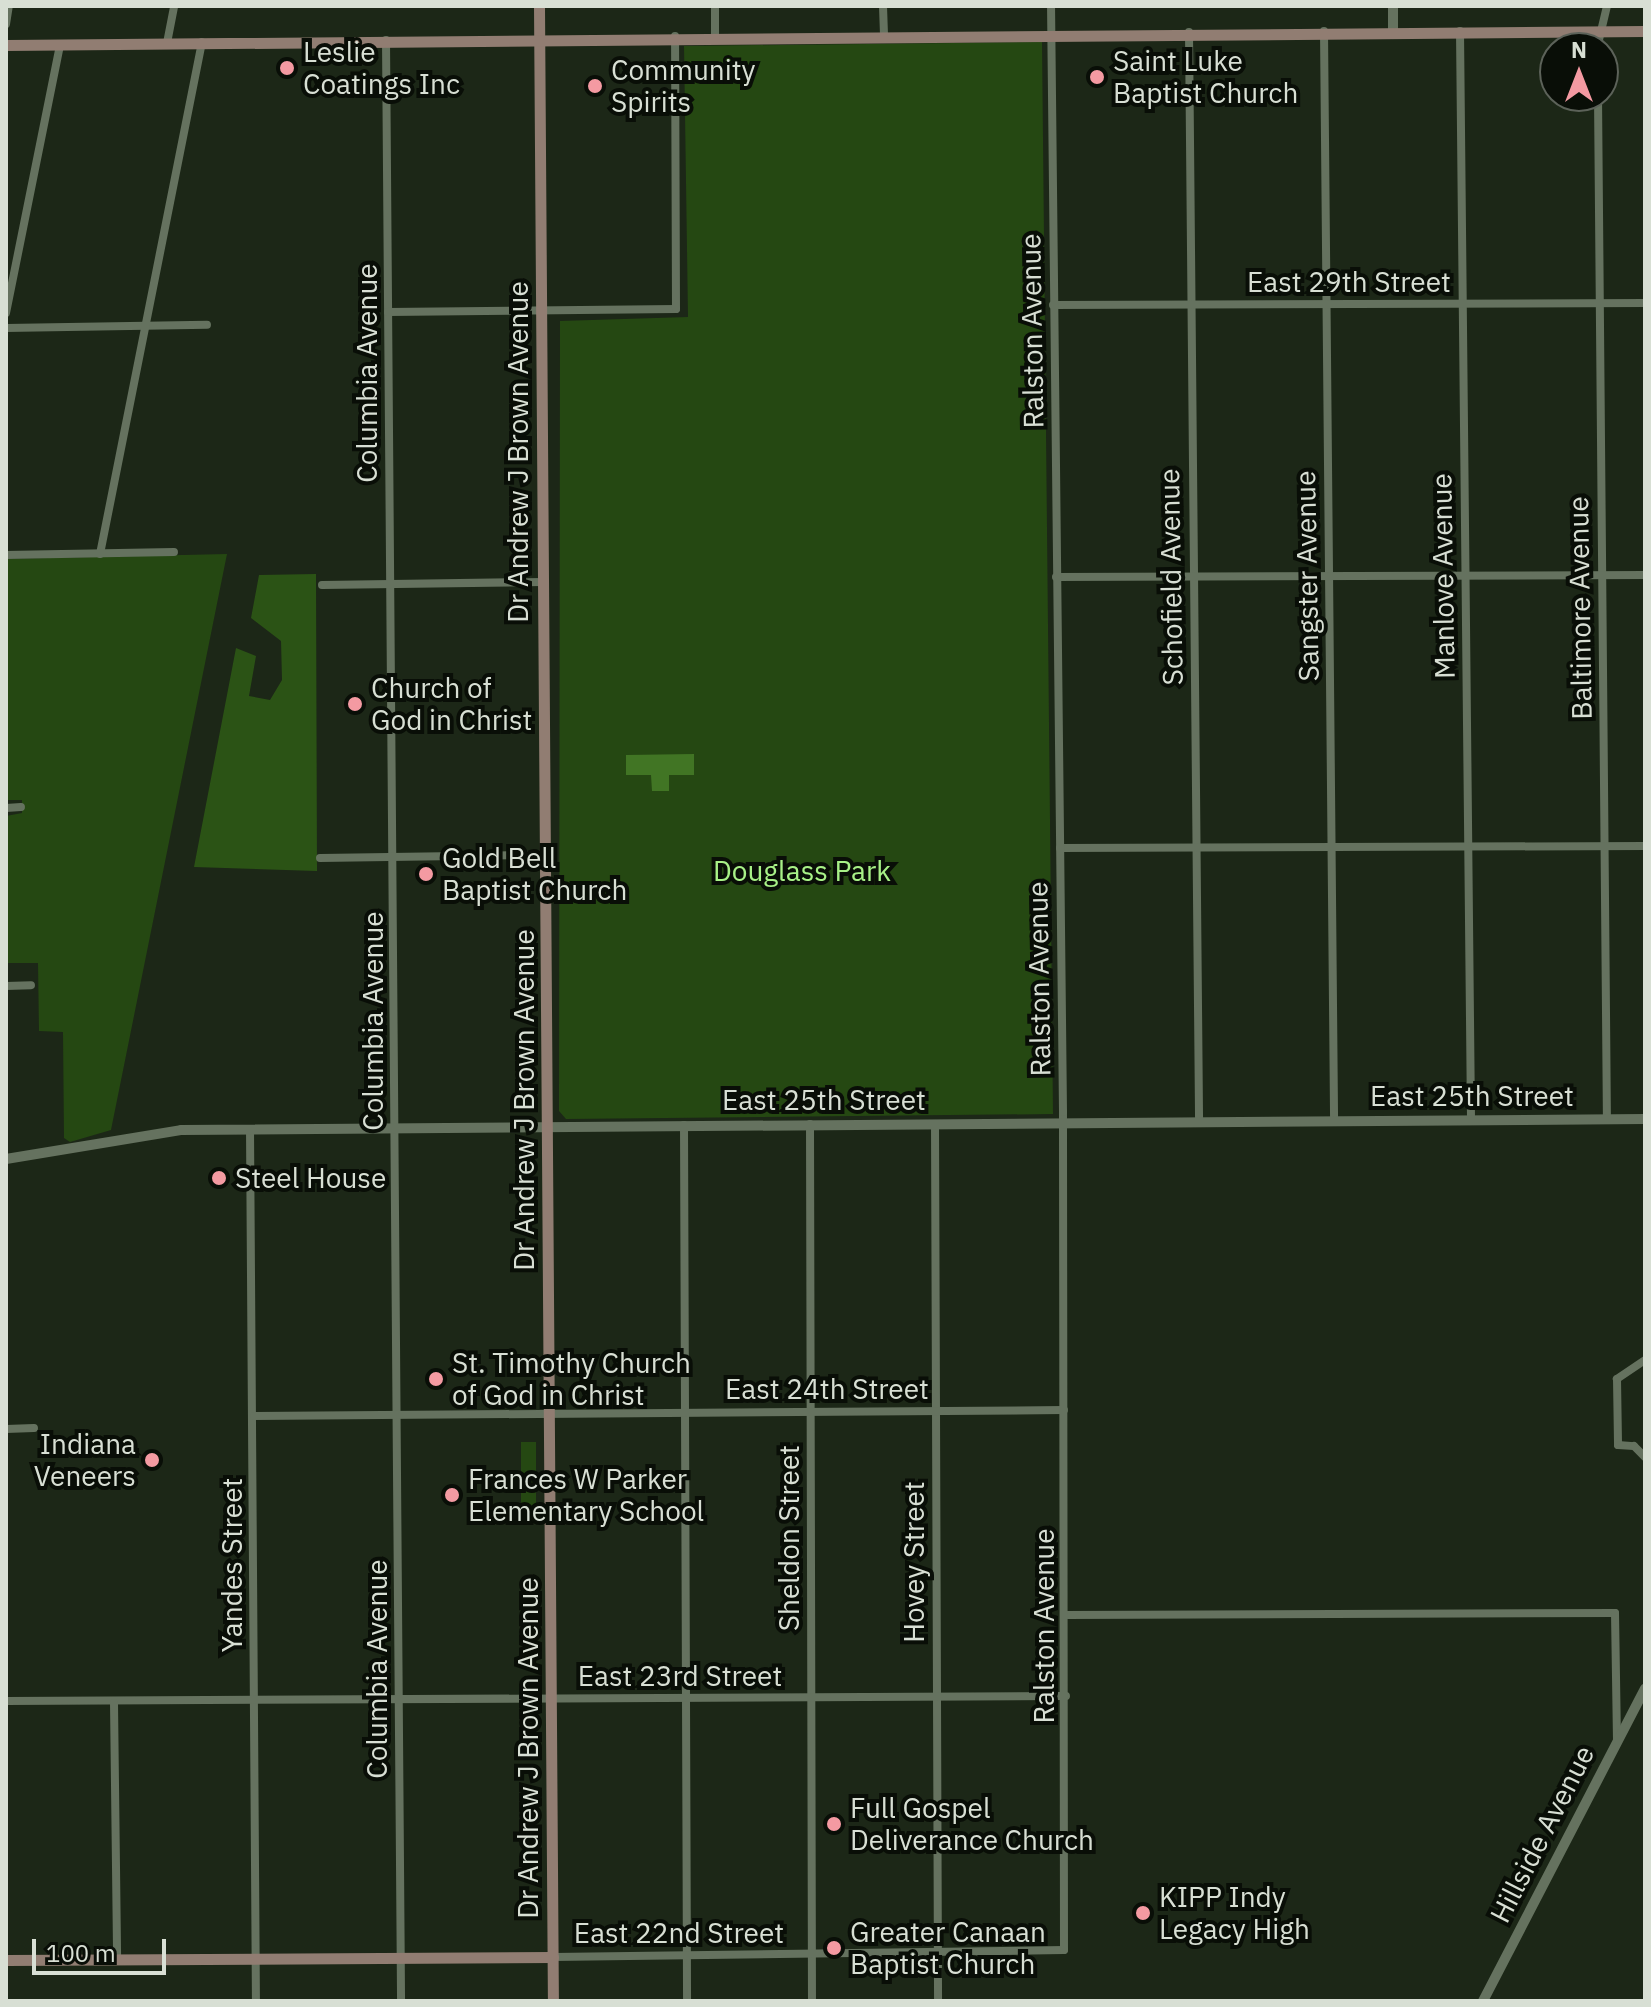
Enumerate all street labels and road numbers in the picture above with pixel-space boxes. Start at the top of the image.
street label: Ralston Avenue [1014,233,1050,429]
street label: Columbia Avenue [350,263,384,483]
street label: East 29th Street [1247,265,1451,299]
street label: Dr Andrew J Brown Avenue [501,281,535,623]
street label: Schofield Avenue [1152,468,1190,686]
street label: Sangster Avenue [1288,470,1326,682]
street label: Manlove Avenue [1424,473,1462,679]
street label: Baltimore Avenue [1561,496,1599,720]
street label: Ralston Avenue [1021,881,1057,1077]
street label: Columbia Avenue [356,911,390,1131]
street label: Dr Andrew J Brown Avenue [507,929,541,1271]
street label: East 25th Street [1370,1079,1574,1113]
street label: East 25th Street [722,1083,926,1117]
street label: East 24th Street [725,1372,929,1406]
street label: Sheldon Street [772,1445,806,1631]
street label: Yandes Street [215,1478,249,1652]
street label: Hovey Street [897,1481,931,1643]
street label: Ralston Avenue [1027,1528,1061,1724]
street label: Columbia Avenue [360,1559,394,1779]
street label: Dr Andrew J Brown Avenue [511,1577,545,1919]
street label: East 23rd Street [578,1659,782,1693]
street label: Hillside Avenue [1483,1740,1601,1928]
street label: East 22nd Street [574,1916,784,1950]

